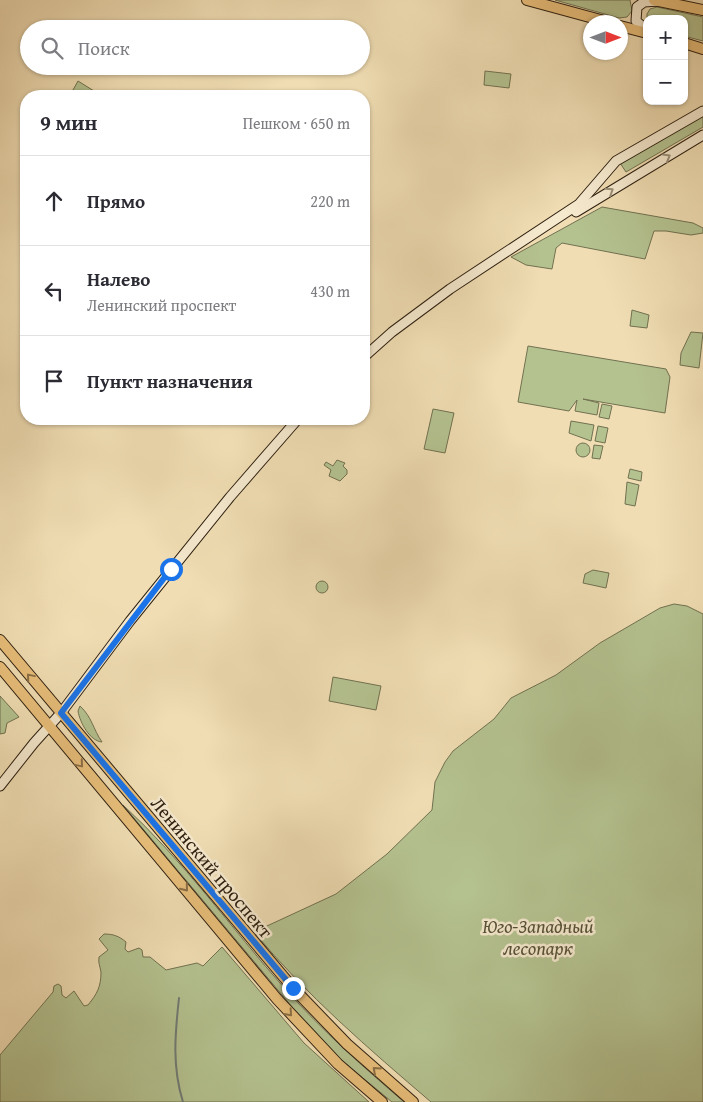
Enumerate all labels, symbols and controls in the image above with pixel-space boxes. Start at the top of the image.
north arrow [583,15,628,60]
map controls [643,15,688,105]
button: + [643,15,688,60]
search box [20,20,370,75]
icon: search [38,34,66,62]
text: Поиск [78,34,130,62]
button: − [643,60,688,105]
text: 9 мин [40,107,97,138]
text: Пешком · 650 m [243,111,350,135]
one-way arrow [661,153,670,163]
icon: ahead [40,187,68,215]
text: Прямо [87,187,145,215]
one-way arrow [604,188,613,198]
text: 220 m [310,189,350,213]
text: Налево [87,265,150,293]
icon: left [40,277,68,305]
text: 430 m [310,279,350,303]
text: Ленинский проспект [87,293,236,317]
icon: arrive [40,367,68,395]
text: Пункт назначения [87,367,253,395]
route start [160,558,183,581]
one-way arrow [27,673,36,682]
one-way arrow [75,758,84,767]
street label: Ленинский проспект [144,790,280,945]
one-way arrow [179,882,187,891]
park label: Юго-Западный лесопарк [482,912,594,962]
route end [282,977,305,1000]
one-way arrow [283,1007,291,1016]
one-way arrow [373,1067,382,1076]

